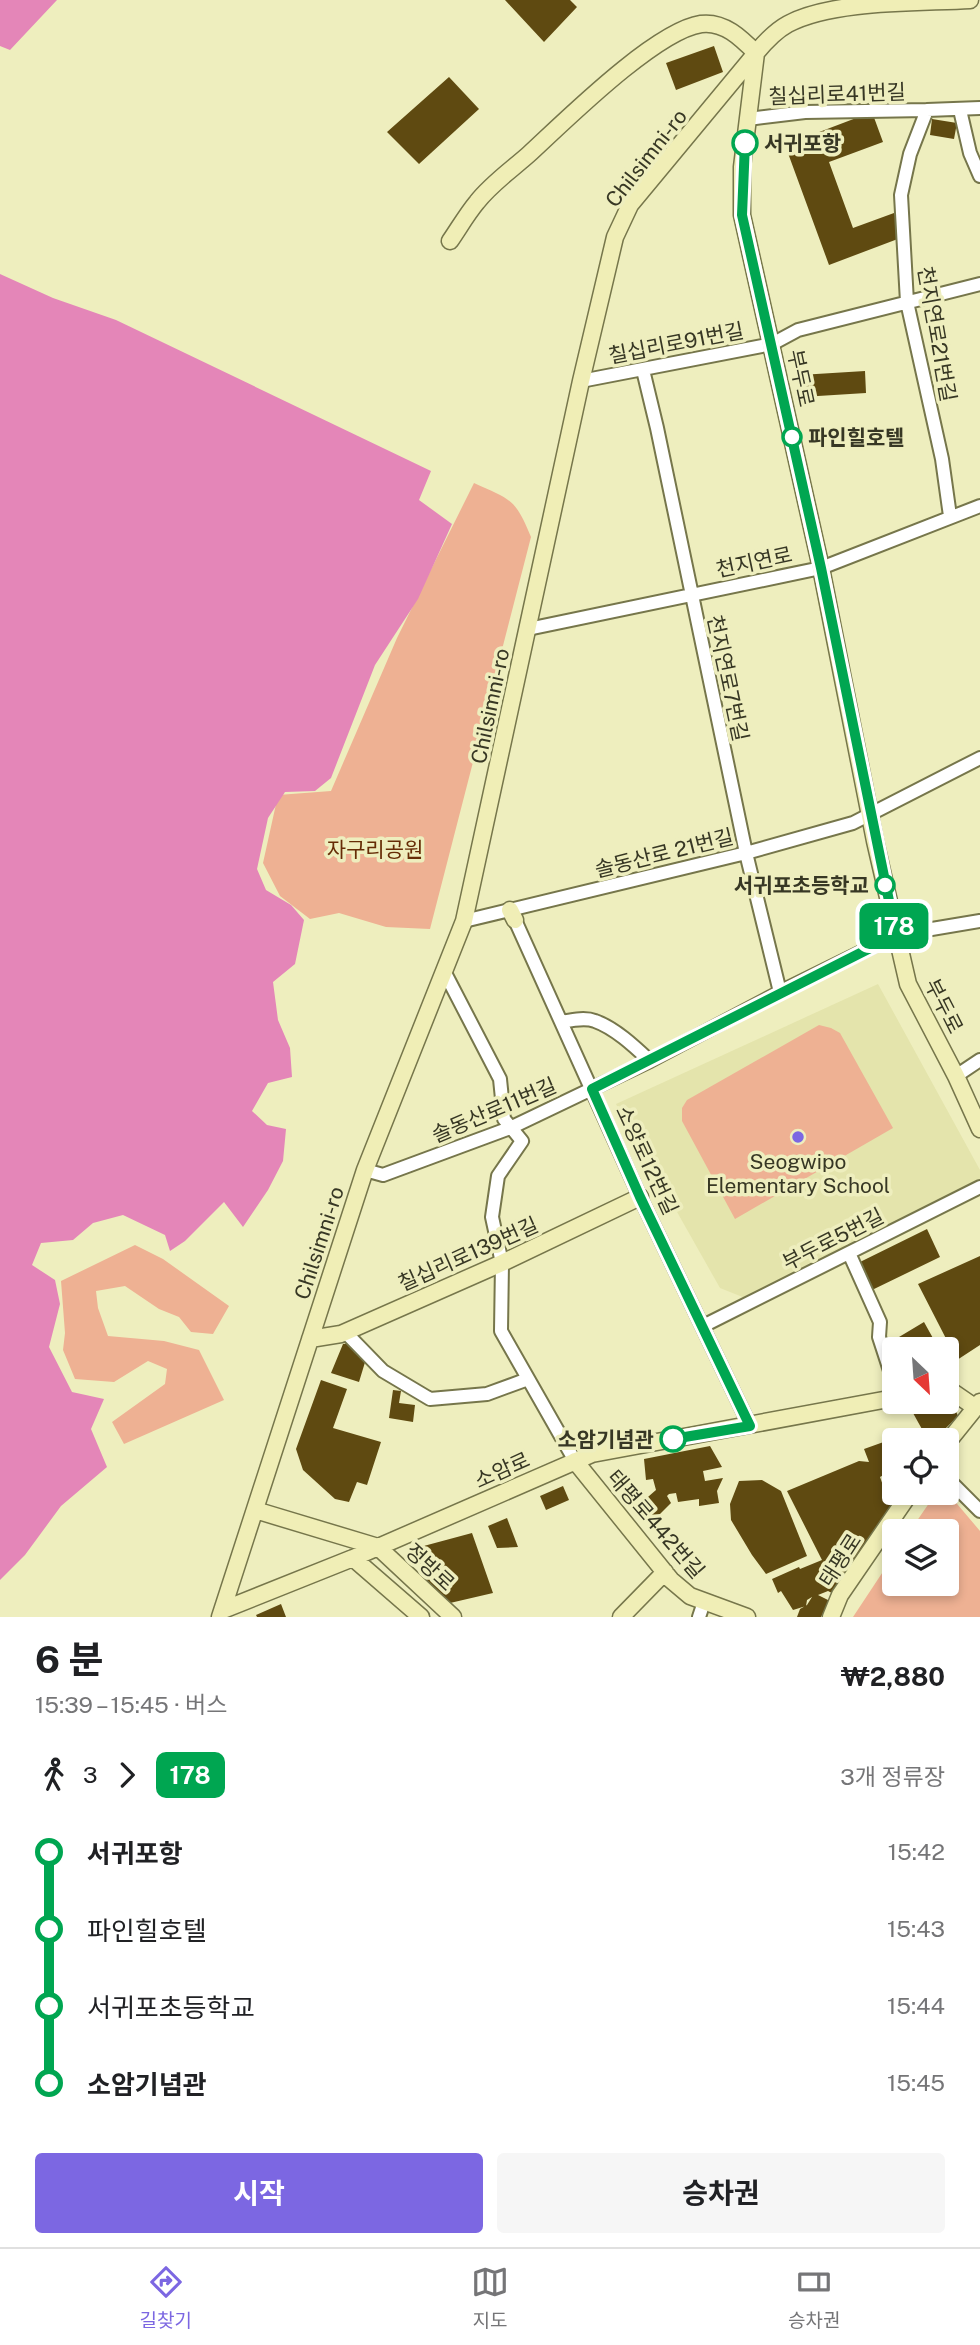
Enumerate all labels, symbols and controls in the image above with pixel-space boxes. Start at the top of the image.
street label: 칠십리로41번길 [768,79,906,109]
street label: Chilsimni-ro [600,104,692,212]
marker: 서귀포항 [732,130,758,156]
place label: 서귀포항 [764,131,841,156]
street label: 천지연로21번길 [913,264,961,404]
street label: 칠십리로91번길 [606,318,746,368]
street label: 부두로 [783,347,819,409]
place label: 파인힐호텔 [808,425,905,450]
marker: 파인힐호텔 [782,427,802,447]
street label: 천지연로 [714,542,794,582]
street label: 천지연로7번길 [702,613,754,743]
street label: Chilsimni-ro [466,646,514,766]
street label: 솔동산로 21번길 [592,824,736,882]
park label: 자구리공원 [327,837,423,862]
place label: 서귀포초등학교 [734,873,869,898]
marker: 서귀포초등학교 [875,875,895,895]
line badge: 178 [854,903,934,949]
text: 178 [873,912,915,940]
street label: 부두로 [920,974,968,1038]
street label: 솔동산로11번길 [428,1073,560,1147]
street label: 소양로12번길 [611,1101,683,1219]
marker: Seogwipo Elementary School [790,1129,806,1145]
place label: Seogwipo Elementary School [706,1149,890,1198]
street label: Chilsimni-ro [289,1183,349,1303]
street label: 부두로5번길 [778,1203,888,1275]
street label: 칠십리로139번길 [394,1212,542,1296]
north arrow [882,1337,959,1414]
map controls [882,1337,959,1596]
marker: 소암기념관 [660,1426,686,1452]
place label: 소암기념관 [557,1427,654,1452]
button: locate [882,1428,959,1505]
street label: 소암로 [470,1447,534,1493]
street label: 태평로442번길 [602,1465,710,1583]
button: layers [882,1519,959,1596]
street label: 태평로 [814,1529,866,1591]
street label: 정방로 [400,1538,460,1596]
text: 6 분 [35,1637,104,1682]
text: ₩2,880 [841,1661,945,1692]
text: 15:39 – 15:45 · 버스 [35,1691,227,1718]
icon: walk [35,1756,73,1794]
icon: forward [108,1756,146,1794]
text: 3 [83,1761,98,1788]
text: 178 [170,1761,211,1789]
text: 3개 정류장 [840,1763,945,1790]
text: 서귀포항 [87,1838,183,1869]
text: 15:42 [888,1838,945,1865]
text: 파인힐호텔 [87,1915,207,1946]
text: 15:43 [887,1915,945,1942]
text: 서귀포초등학교 [87,1992,254,2023]
text: 15:44 [887,1992,945,2019]
text: 소암기념관 [87,2069,207,2100]
text: 15:45 [887,2069,945,2096]
button: 시작 [35,2153,483,2233]
button: 승차권 [497,2153,945,2233]
tab: 길찾기 [140,2263,192,2332]
tab: 지도 [471,2263,509,2332]
tab: 승차권 [788,2263,840,2332]

